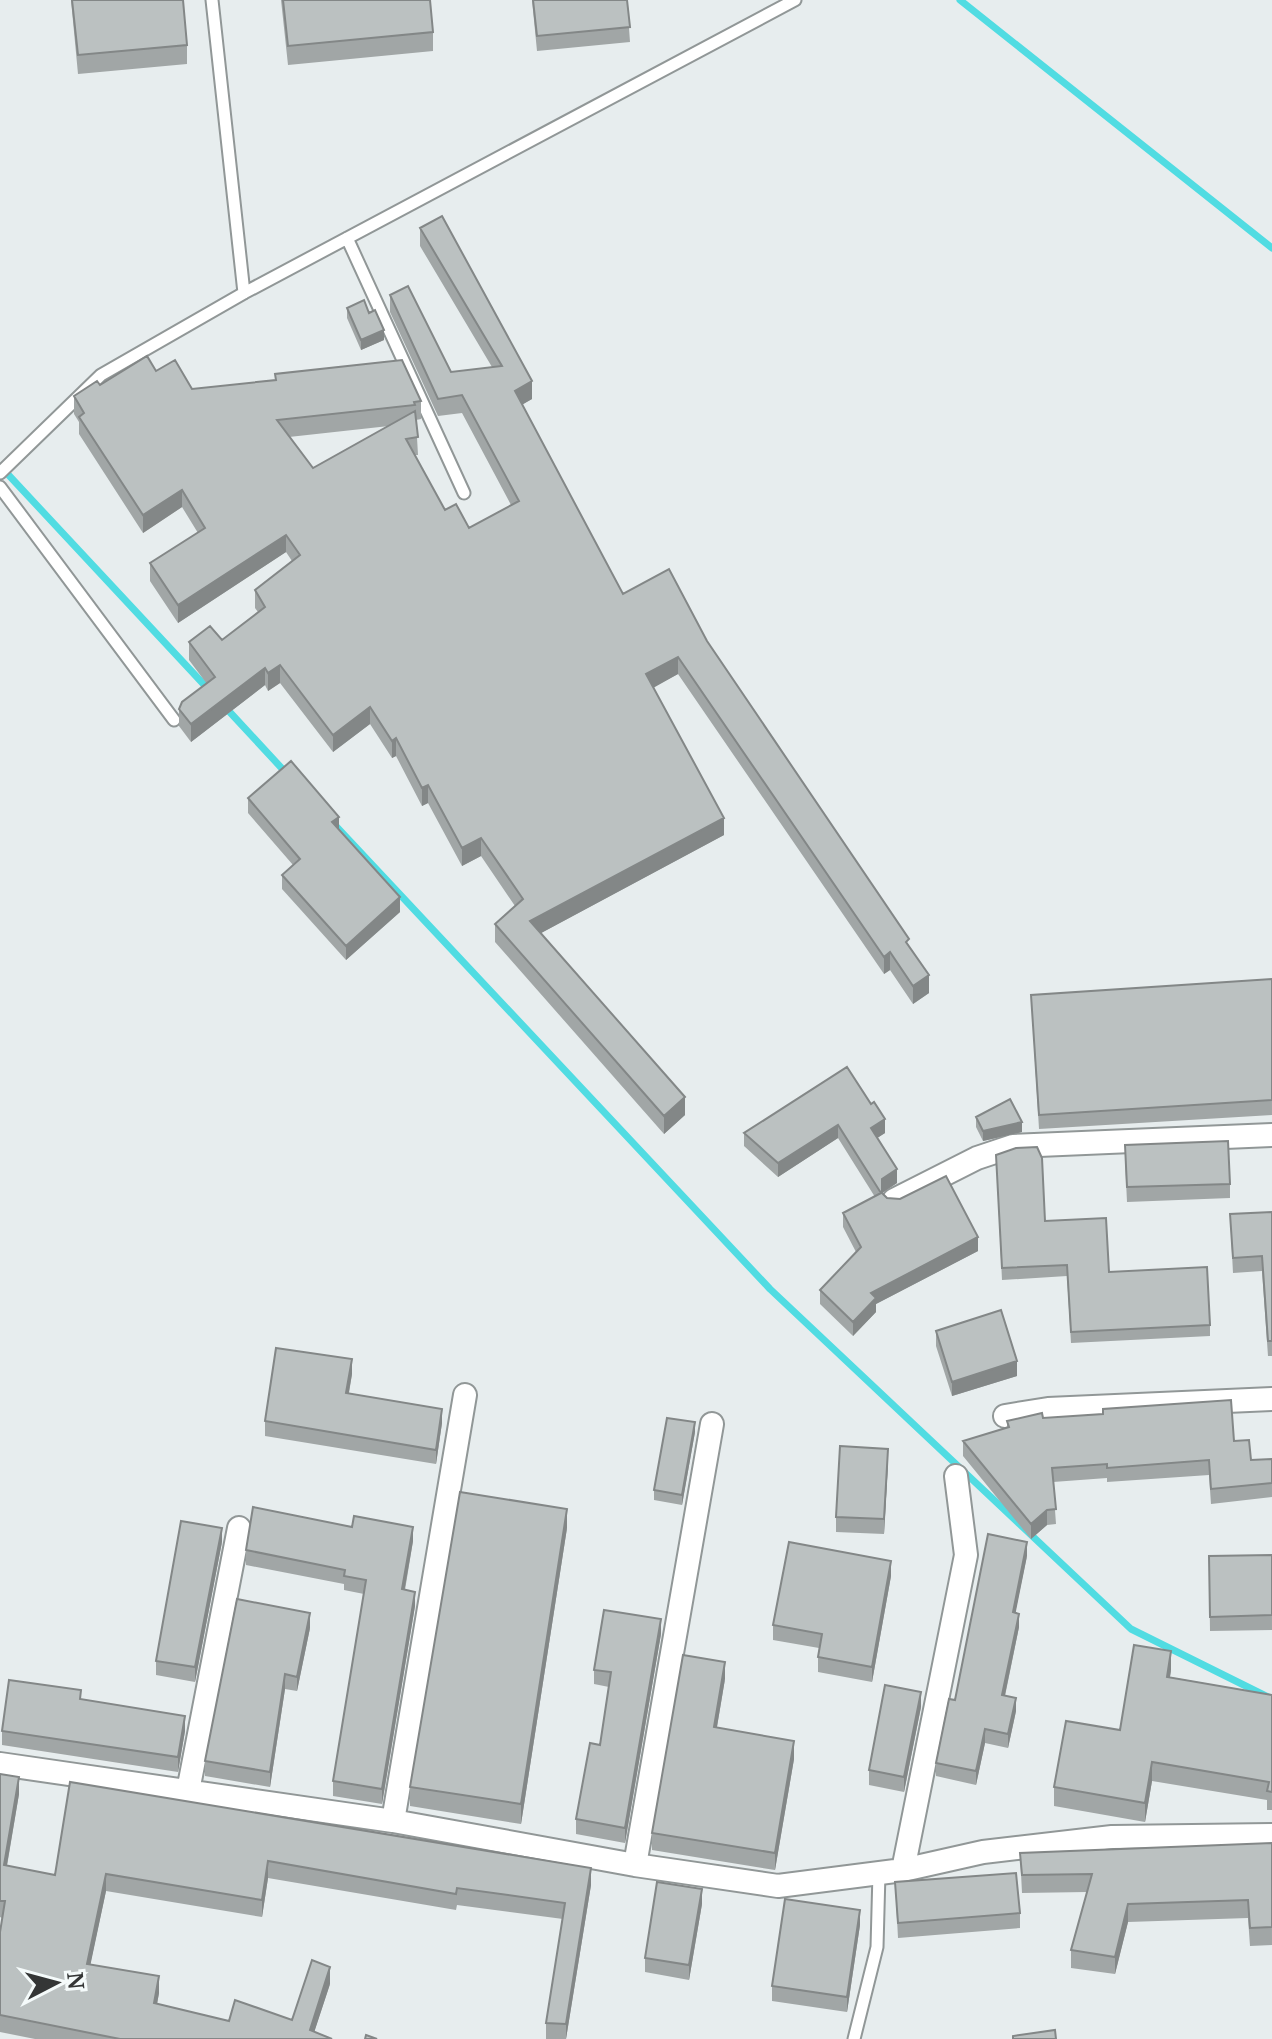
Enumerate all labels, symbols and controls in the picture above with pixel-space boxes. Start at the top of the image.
north arrow [16,1943,96,2023]
text: N [61,1971,93,1991]

